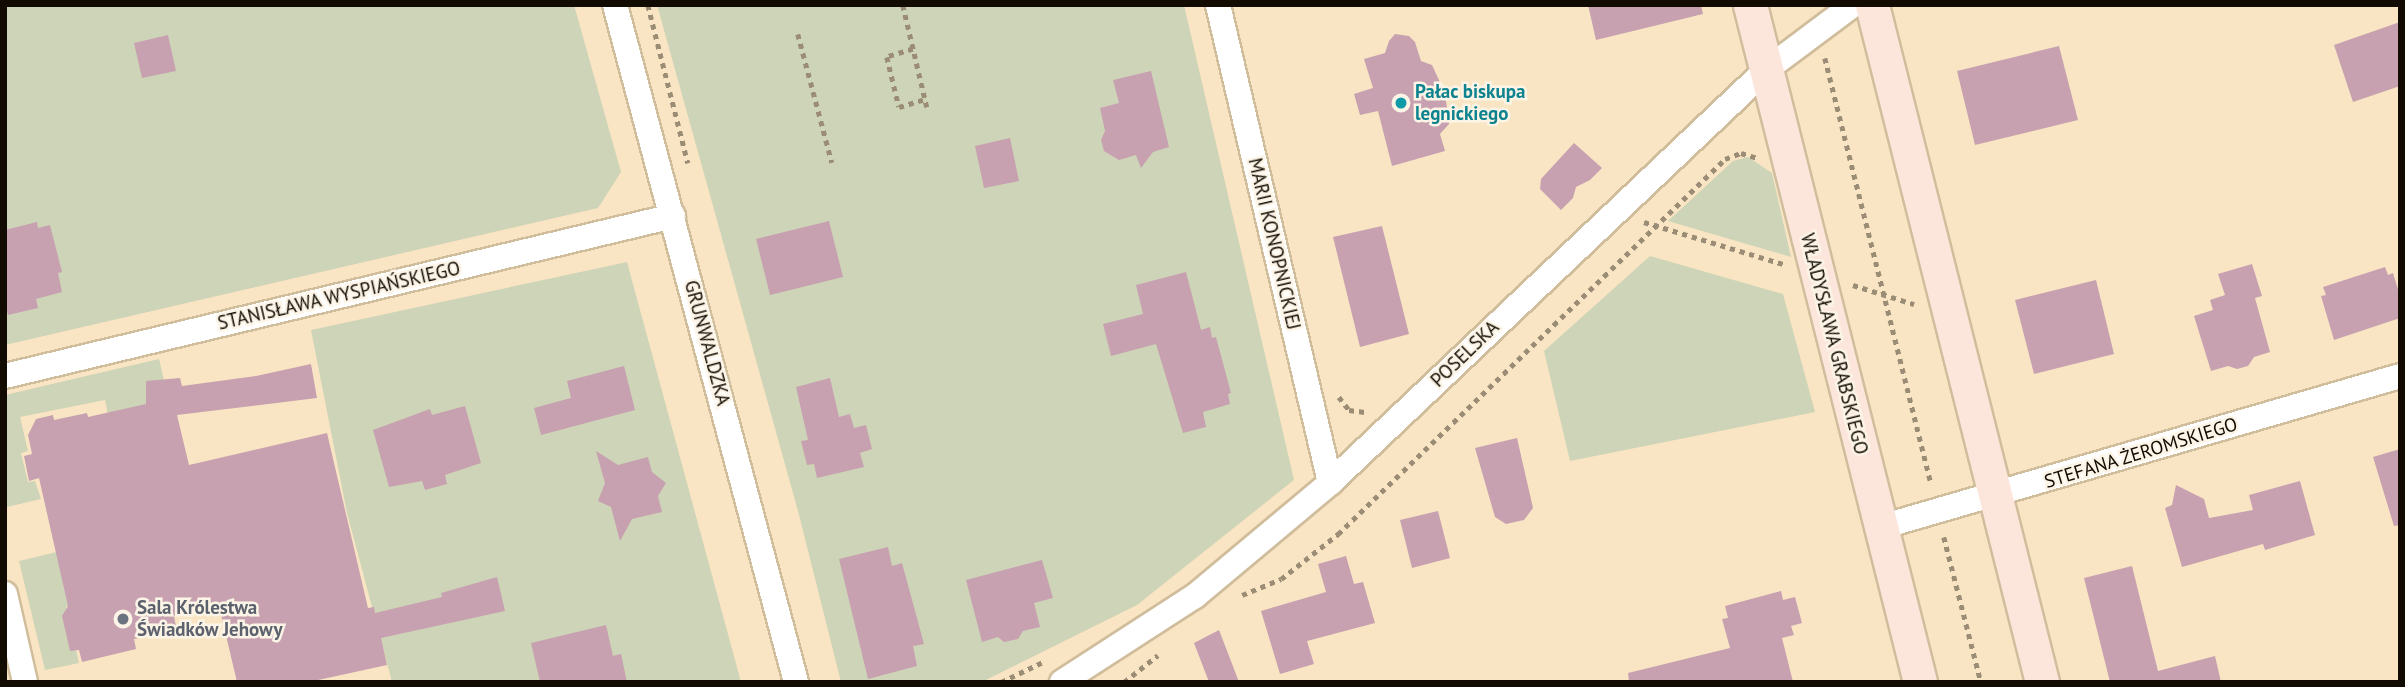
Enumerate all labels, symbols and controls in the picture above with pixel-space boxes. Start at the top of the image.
place label: Pałac biskupa legnickiego [1415,81,1526,125]
marker: Pałac biskupa legnickiego [1393,95,1409,111]
street label: MARII KONOPNICKIEJ [1243,156,1305,332]
street label: WŁADYSŁAWA GRABSKIEGO [1795,231,1873,457]
street label: STANISŁAWA WYSPIAŃSKIEGO [215,257,463,335]
street label: GRUNWALDZKA [679,278,735,408]
street label: POSELSKA [1426,316,1504,392]
street label: STEFANA ŻEROMSKIEGO [2041,413,2241,493]
place label: Sala Królestwa Świadków Jehowy [137,597,283,641]
marker: Sala Królestwa Świadków Jehowy [115,611,131,627]

